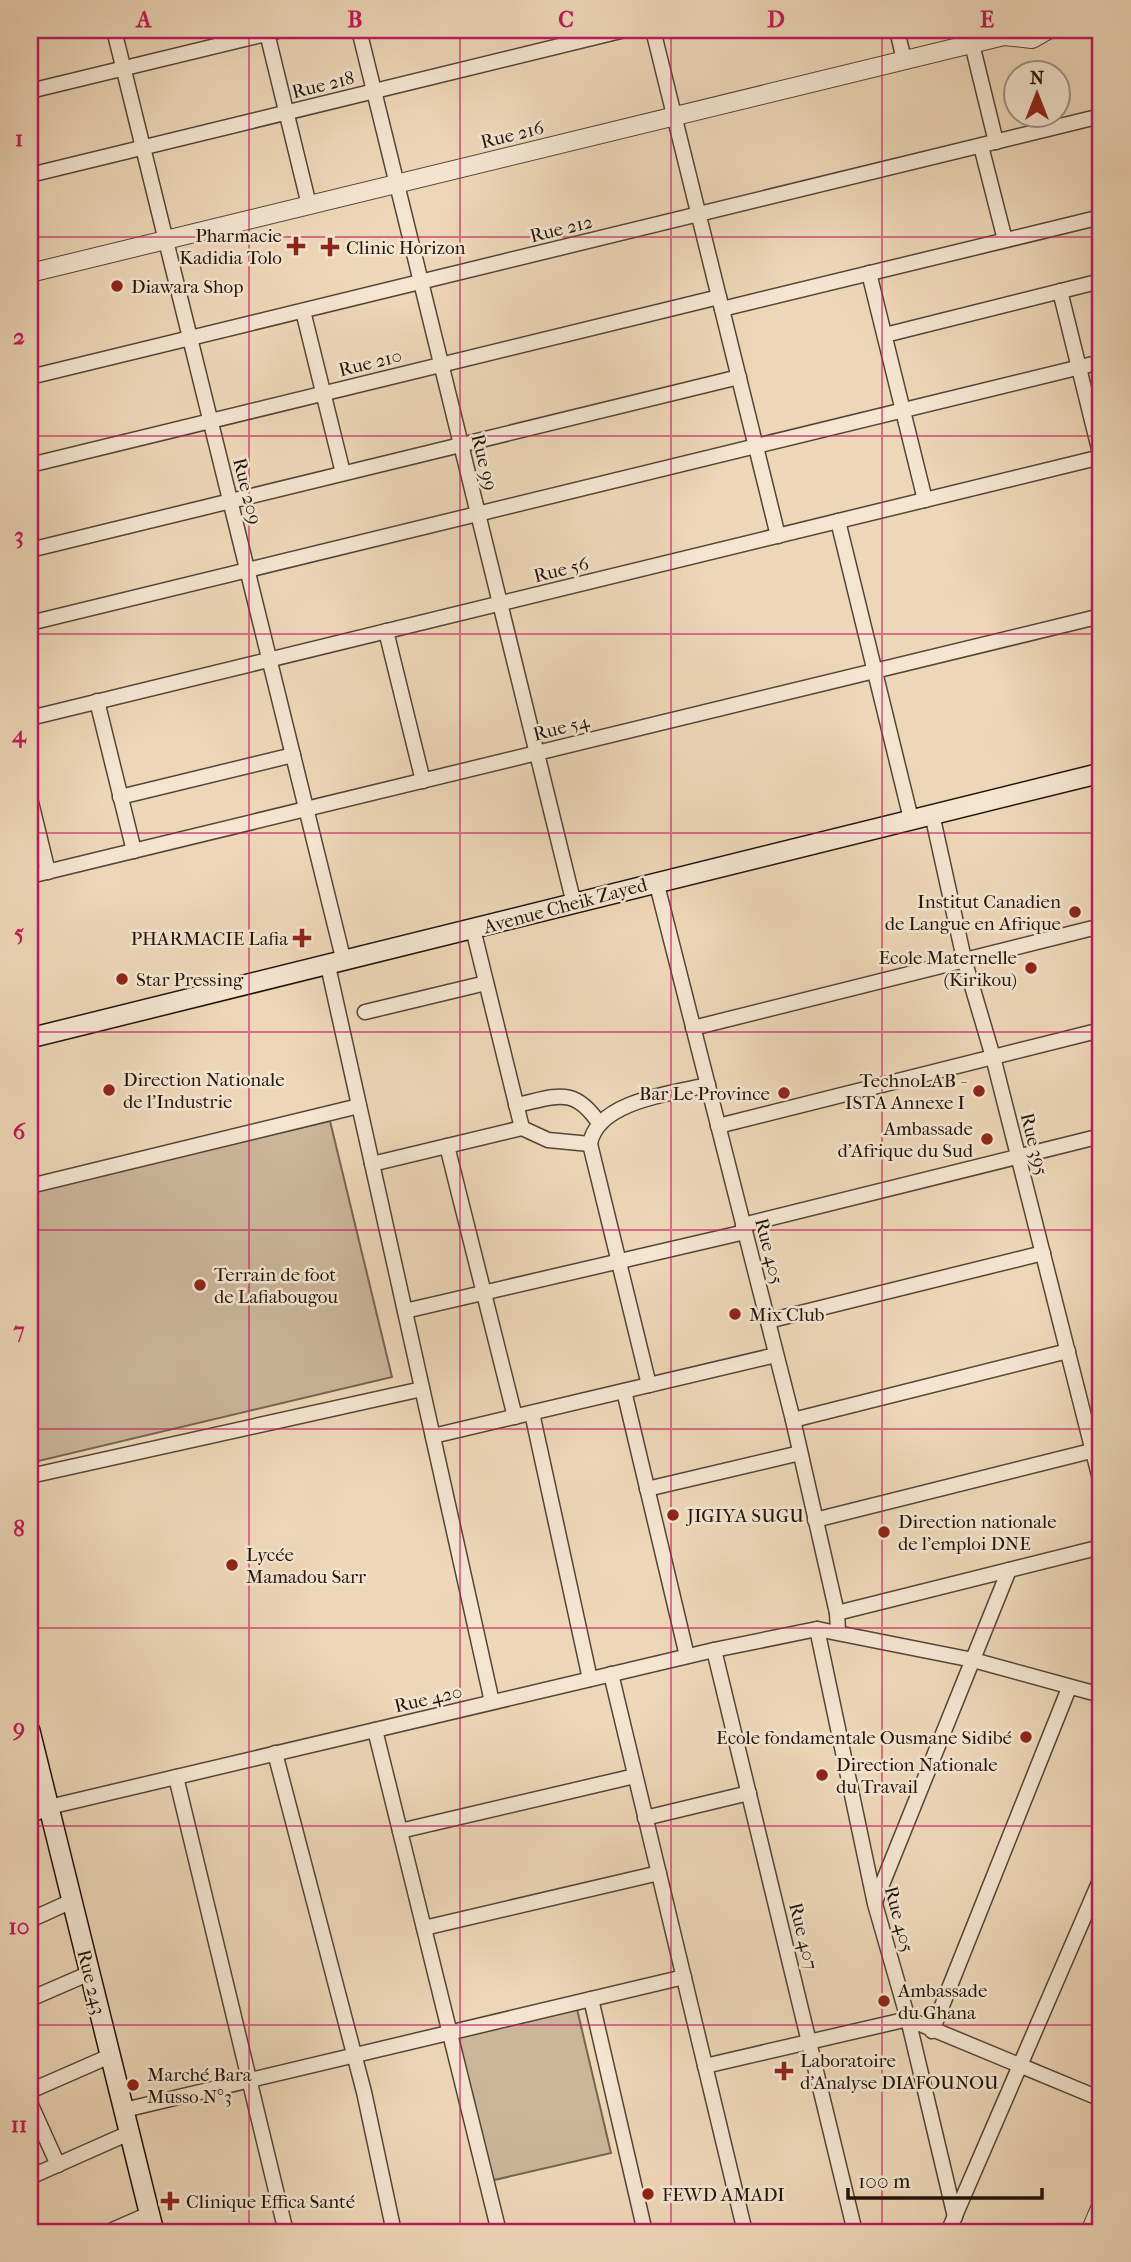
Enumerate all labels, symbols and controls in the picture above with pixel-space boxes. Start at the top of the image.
text: A [135,6,153,33]
text: B [348,6,363,33]
text: C [558,6,574,33]
text: D [767,6,785,33]
text: E [980,6,994,33]
north arrow [1002,60,1072,130]
street label: Rue 218 [290,67,357,103]
text: N [1030,67,1045,89]
street label: Rue 216 [478,116,547,153]
text: 1 [15,125,23,152]
street label: Rue 212 [528,211,595,247]
place label: Pharmacie Kadidia Tolo [179,225,282,269]
marker: Clinic Horizon [320,237,340,257]
place label: Clinic Horizon [346,237,466,259]
marker: Pharmacie Kadidia Tolo [288,238,304,254]
place label: Diawara Shop [131,276,244,298]
marker: Diawara Shop [109,278,125,294]
text: 2 [13,323,25,350]
street label: Rue 210 [336,344,404,381]
street label: Rue 99 [466,432,502,493]
street label: Rue 209 [228,456,266,527]
text: 3 [14,522,24,549]
street label: Rue 56 [531,552,592,587]
street label: Rue 54 [531,710,592,746]
text: 4 [11,721,27,748]
street label: Avenue Cheik Zayed [480,873,650,939]
place label: Institut Canadien de Langue en Afrique [885,891,1061,935]
marker: Institut Canadien de Langue en Afrique [1067,904,1083,920]
text: 5 [14,919,24,946]
place label: PHARMACIE Lafia [131,928,288,950]
marker: PHARMACIE Lafia [294,930,310,946]
place label: Ecole Maternelle (Kirikou) [879,947,1017,991]
marker: Ecole Maternelle (Kirikou) [1023,960,1039,976]
place label: Star Pressing [136,969,244,991]
marker: Star Pressing [114,971,130,987]
place label: Direction Nationale de l'Industrie [123,1069,285,1113]
place label: TechnoLAB - ISTA Annexe I [845,1070,968,1114]
marker: Direction Nationale de l'Industrie [101,1082,117,1098]
place label: Bar Le Province [639,1083,770,1105]
marker: TechnoLAB - ISTA Annexe I [971,1083,987,1099]
marker: Bar Le Province [776,1085,792,1101]
street label: Rue 395 [1016,1111,1052,1178]
text: 6 [13,1118,26,1145]
place label: Ambassade d'Afrique du Sud [837,1118,974,1162]
marker: Ambassade d'Afrique du Sud [979,1131,995,1147]
street label: Rue 405 [750,1216,788,1287]
place label: Terrain de foot de Lafiabougou [214,1264,338,1308]
marker: Terrain de foot de Lafiabougou [192,1277,208,1293]
place label: Mix Club [749,1304,825,1326]
marker: Mix Club [727,1306,743,1322]
text: 7 [12,1317,25,1344]
place label: JIGIYA SUGU [685,1505,804,1527]
marker: JIGIYA SUGU [665,1507,681,1523]
place label: Direction nationale de l'emploi DNE [898,1511,1057,1555]
text: 8 [13,1515,25,1542]
marker: Direction nationale de l'emploi DNE [876,1524,892,1540]
place label: Lycée Mamadou Sarr [246,1544,367,1588]
marker: Lycée Mamadou Sarr [224,1557,240,1573]
street label: Rue 420 [392,1680,464,1717]
text: 9 [12,1714,25,1741]
place label: Ecole fondamentale Ousmane Sidibé [716,1727,1012,1749]
marker: Ecole fondamentale Ousmane Sidibé [1018,1729,1034,1745]
place label: Direction Nationale du Travail [836,1754,998,1798]
marker: Direction Nationale du Travail [814,1767,830,1783]
street label: Rue 405 [880,1884,918,1955]
street label: Rue 407 [784,1900,822,1972]
text: 10 [9,1913,29,1940]
street label: Rue 243 [72,1947,110,2017]
place label: Ambassade du Ghana [897,1980,987,2024]
marker: Ambassade du Ghana [876,1993,892,2009]
place label: Laboratoire d'Analyse DIAFOUNOU [800,2050,999,2094]
marker: Laboratoire d'Analyse DIAFOUNOU [774,2061,794,2081]
place label: Marché Bara Musso N°3 [147,2064,252,2108]
marker: Marché Bara Musso N°3 [125,2077,141,2093]
text: 11 [11,2111,27,2138]
scale bar [848,2157,1042,2201]
text: 100 m [858,2169,911,2193]
place label: FEWD AMADI [662,2184,785,2206]
marker: FEWD AMADI [640,2186,656,2202]
marker: Clinique Effica Santé [160,2191,180,2211]
place label: Clinique Effica Santé [186,2191,355,2213]

